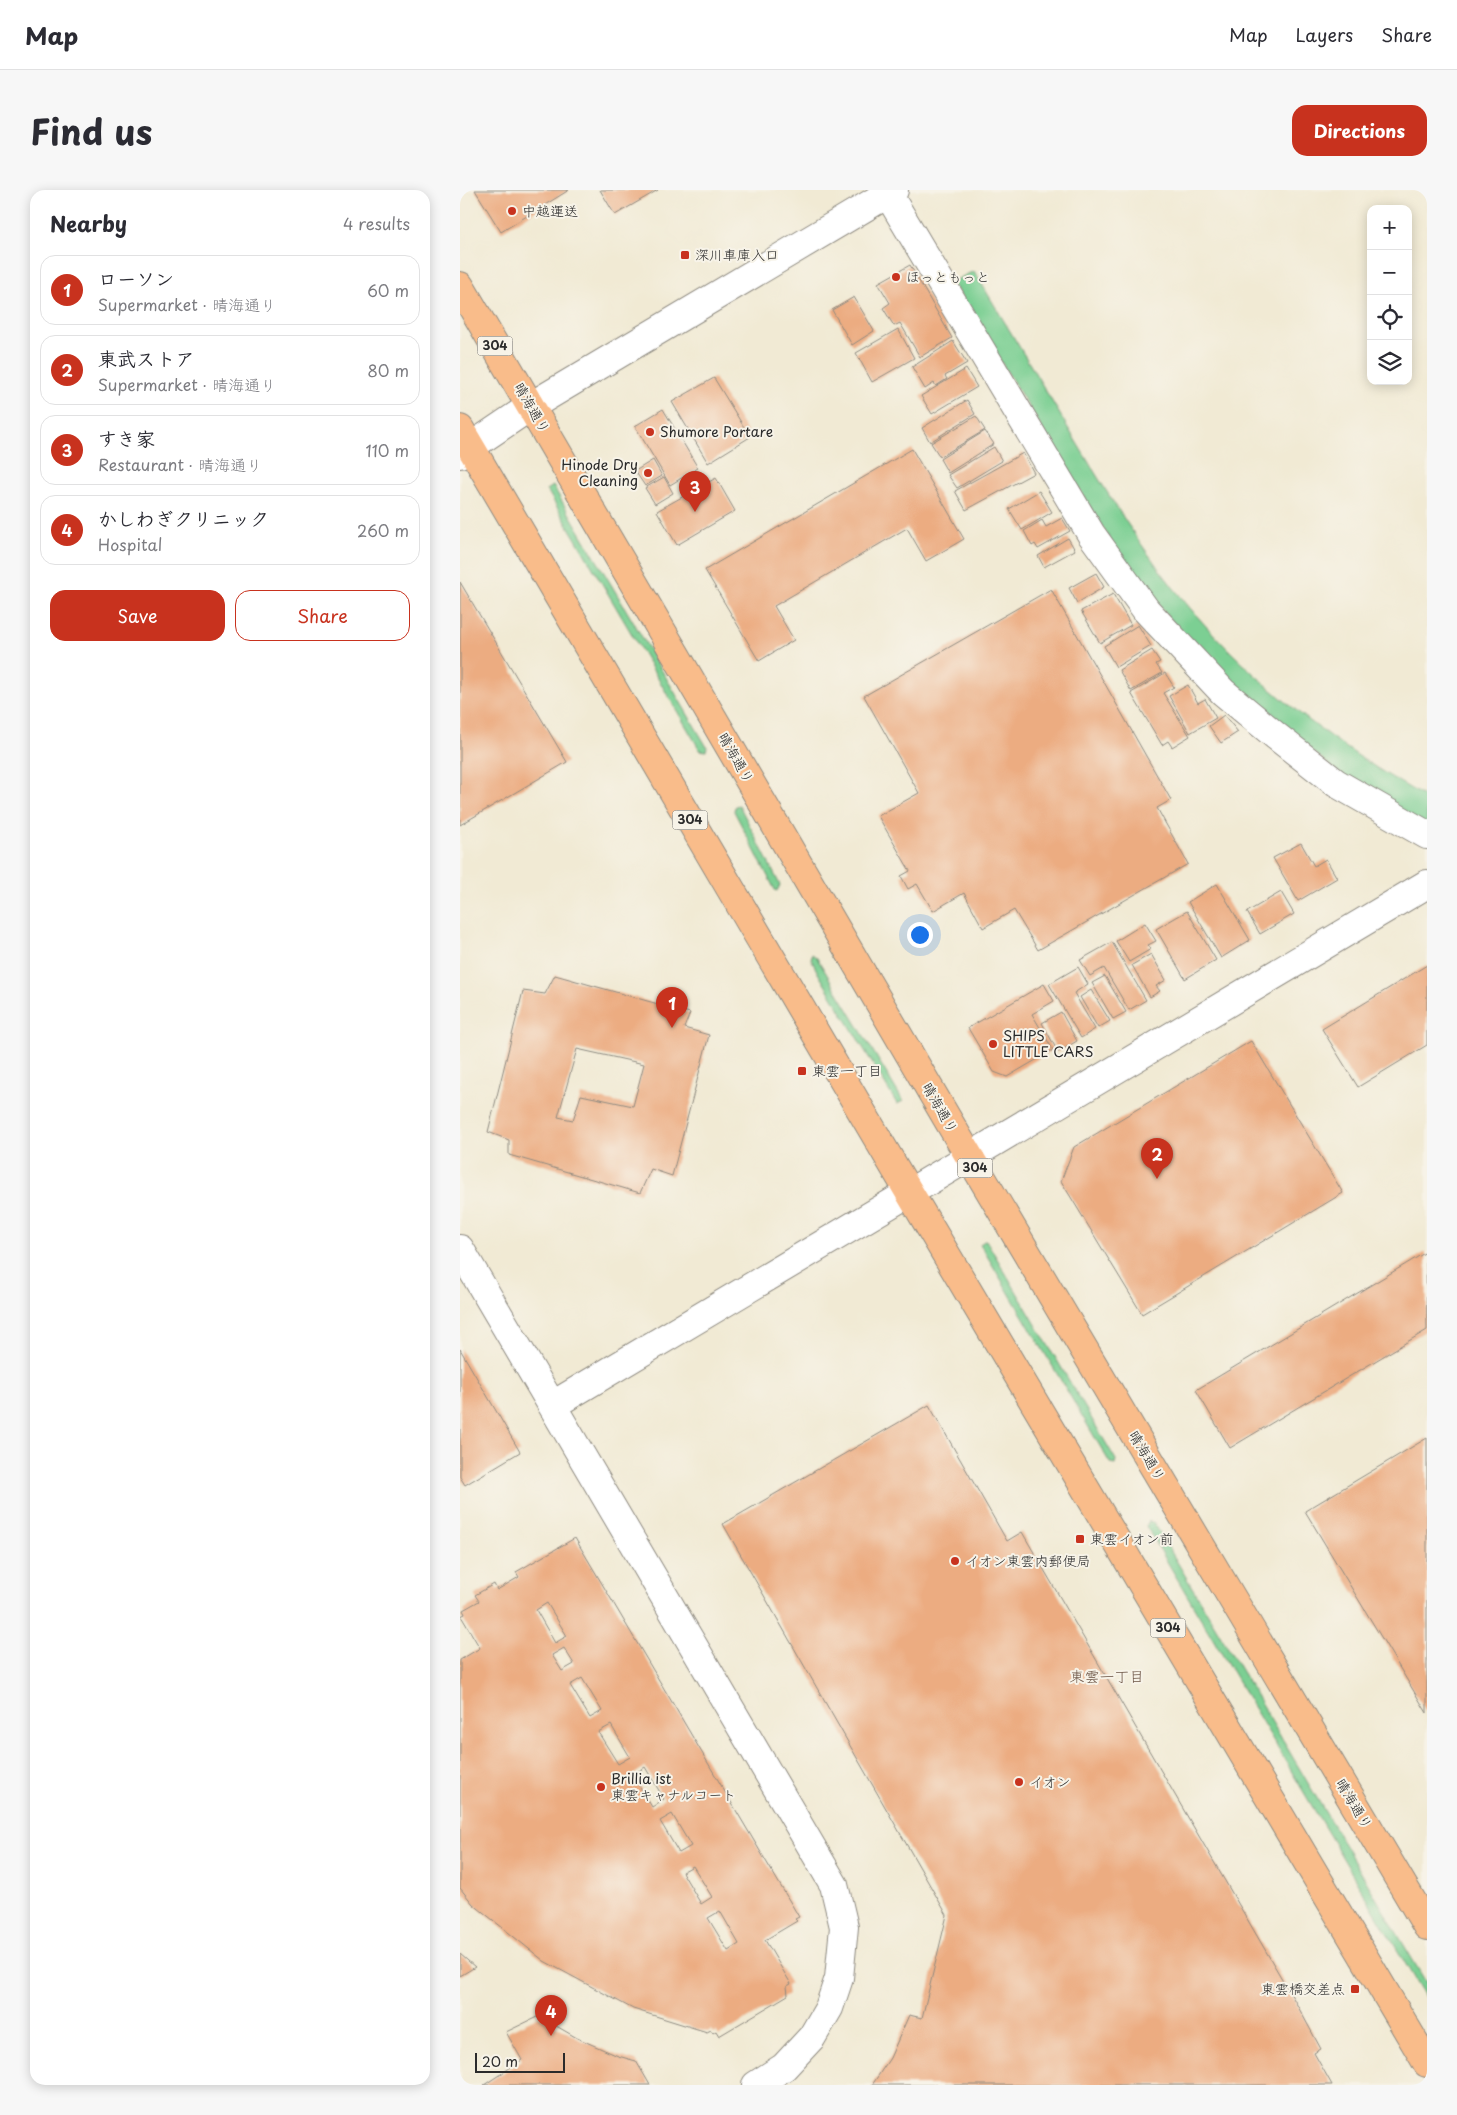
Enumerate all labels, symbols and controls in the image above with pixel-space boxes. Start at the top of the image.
text: Map [25,17,78,53]
text: Map [1229,21,1268,48]
text: Layers [1296,21,1353,48]
text: Share [1381,21,1432,48]
text: Find us [30,104,152,157]
button: Directions [1292,105,1427,156]
place label: 中越運送 [522,200,578,221]
marker: 中越運送 [506,205,518,217]
map controls [1367,205,1412,385]
button: + [1367,205,1412,250]
text: Nearby [50,207,127,239]
text: 4 results [343,211,410,235]
place label: 深川車庫入口 [695,244,779,265]
marker: 深川車庫入口 [679,249,691,261]
button: − [1367,250,1412,295]
text: ローソン [98,264,174,292]
place label: ほっともっと [906,266,990,287]
marker: ほっともっと [890,271,902,283]
text: 1 [63,278,71,302]
text: 60 m [367,278,409,302]
text: Supermarket · 晴海通り [98,292,276,316]
button: locate [1367,295,1412,340]
road number: 304 [478,336,512,356]
button: layers [1367,340,1412,385]
text: 東武ストア [98,344,195,372]
text: 2 [61,358,73,382]
text: 80 m [367,358,409,382]
text: Supermarket · 晴海通り [98,372,276,396]
street label: 晴海通り [509,378,556,437]
place label: Shumore Portare [660,421,773,442]
text: すき家 [98,424,155,452]
marker: Shumore Portare [644,426,656,438]
text: 3 [62,438,72,462]
text: 110 m [366,438,409,462]
text: Restaurant · 晴海通り [98,452,262,476]
place label: Hinode Dry Cleaning [561,454,638,491]
marker: Hinode Dry Cleaning [642,467,654,479]
pin: 3 [679,471,711,512]
text: かしわぎクリニック [98,504,269,532]
text: 4 [62,518,72,542]
text: 260 m [357,518,409,542]
text: Hospital [98,532,162,556]
button: Save [50,590,225,641]
button: Share [235,590,410,641]
street label: 晴海通り [713,728,760,787]
road number: 304 [672,810,708,830]
your location [907,922,933,948]
pin: 1 [656,987,688,1028]
place label: SHIPS LITTLE CARS [1003,1025,1094,1062]
marker: SHIPS LITTLE CARS [987,1038,999,1050]
place label: 東雲一丁目 [812,1060,882,1081]
marker: 東雲一丁目 [796,1065,808,1077]
street label: 晴海通り [917,1078,964,1137]
pin: 2 [1141,1138,1173,1179]
road number: 304 [958,1158,992,1178]
street label: 晴海通り [1124,1426,1171,1485]
place label: 東雲イオン前 [1090,1528,1173,1549]
marker: 東雲イオン前 [1074,1533,1086,1545]
place label: イオン東雲内郵便局 [965,1550,1090,1571]
marker: イオン東雲内郵便局 [949,1555,961,1567]
road number: 304 [1150,1619,1186,1638]
district label: 東雲一丁目 [1069,1664,1145,1687]
place label: Brillia ist 東雲キャナルコート [611,1768,736,1805]
place label: イオン [1029,1771,1070,1792]
street label: 晴海通り [1331,1774,1378,1833]
marker: イオン [1013,1776,1025,1788]
marker: Brillia ist 東雲キャナルコート [595,1781,607,1793]
place label: 東雲橋交差点 [1261,1978,1345,1999]
marker: 東雲橋交差点 [1349,1983,1361,1995]
pin: 4 [535,1995,567,2036]
scale bar [475,2050,565,2073]
text: 20 m [482,2051,518,2072]

